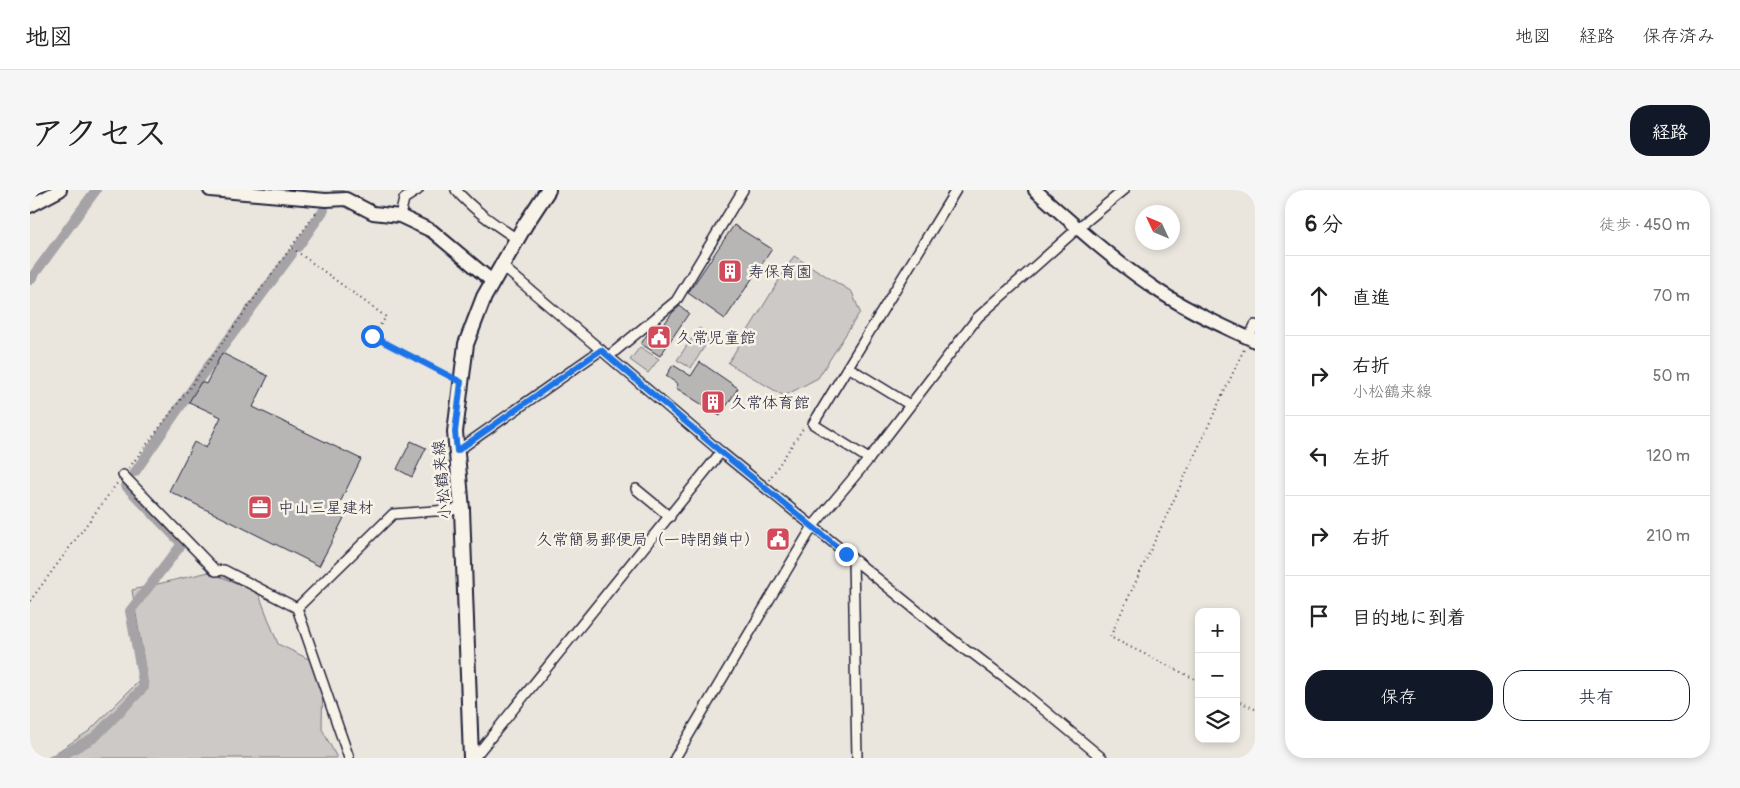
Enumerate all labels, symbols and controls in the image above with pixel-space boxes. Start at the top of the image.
text: 地図 [25,23,73,52]
text: 地図 [1515,25,1551,48]
text: 経路 [1579,25,1615,48]
text: 保存済み [1643,25,1715,48]
button: 経路 [1630,105,1710,156]
text: アクセス [30,112,168,156]
north arrow [1135,205,1180,250]
text: 6 分 [1305,211,1343,238]
text: 徒歩 · 450 m [1599,215,1690,235]
building icon: 寿保育園 [717,258,743,284]
place label: 寿保育園 [748,262,812,282]
icon: ahead [1305,282,1333,310]
text: 直進 [1352,286,1390,310]
text: 70 m [1653,286,1690,306]
public building icon: 久常児童館 [646,324,672,350]
route start [361,325,384,348]
place label: 久常児童館 [676,328,756,348]
text: 右折 [1352,354,1390,378]
icon: right [1305,362,1333,390]
text: 50 m [1653,366,1690,386]
text: 小松鶴来線 [1352,382,1432,402]
building icon: 久常体育館 [700,389,726,415]
place label: 久常体育館 [730,393,810,413]
street label: 小松鶴来線 [429,439,455,521]
icon: left [1305,442,1333,470]
text: 左折 [1352,446,1390,470]
text: 120 m [1646,446,1690,466]
office icon: 中山三星建材 [247,494,273,520]
place label: 中山三星建材 [278,498,374,518]
icon: right [1305,522,1333,550]
public building icon: 久常簡易郵便局（一時閉鎖中） [765,526,791,552]
text: 右折 [1352,526,1390,550]
text: 210 m [1646,526,1690,546]
place label: 久常簡易郵便局（一時閉鎖中） [536,530,760,550]
route end [835,543,858,566]
icon: arrive [1305,602,1333,630]
text: 目的地に到着 [1352,606,1466,630]
map controls [1195,608,1240,743]
button: + [1195,608,1240,653]
button: − [1195,653,1240,698]
button: 保存 [1305,670,1493,721]
button: 共有 [1503,670,1690,721]
button: layers [1195,698,1240,743]

